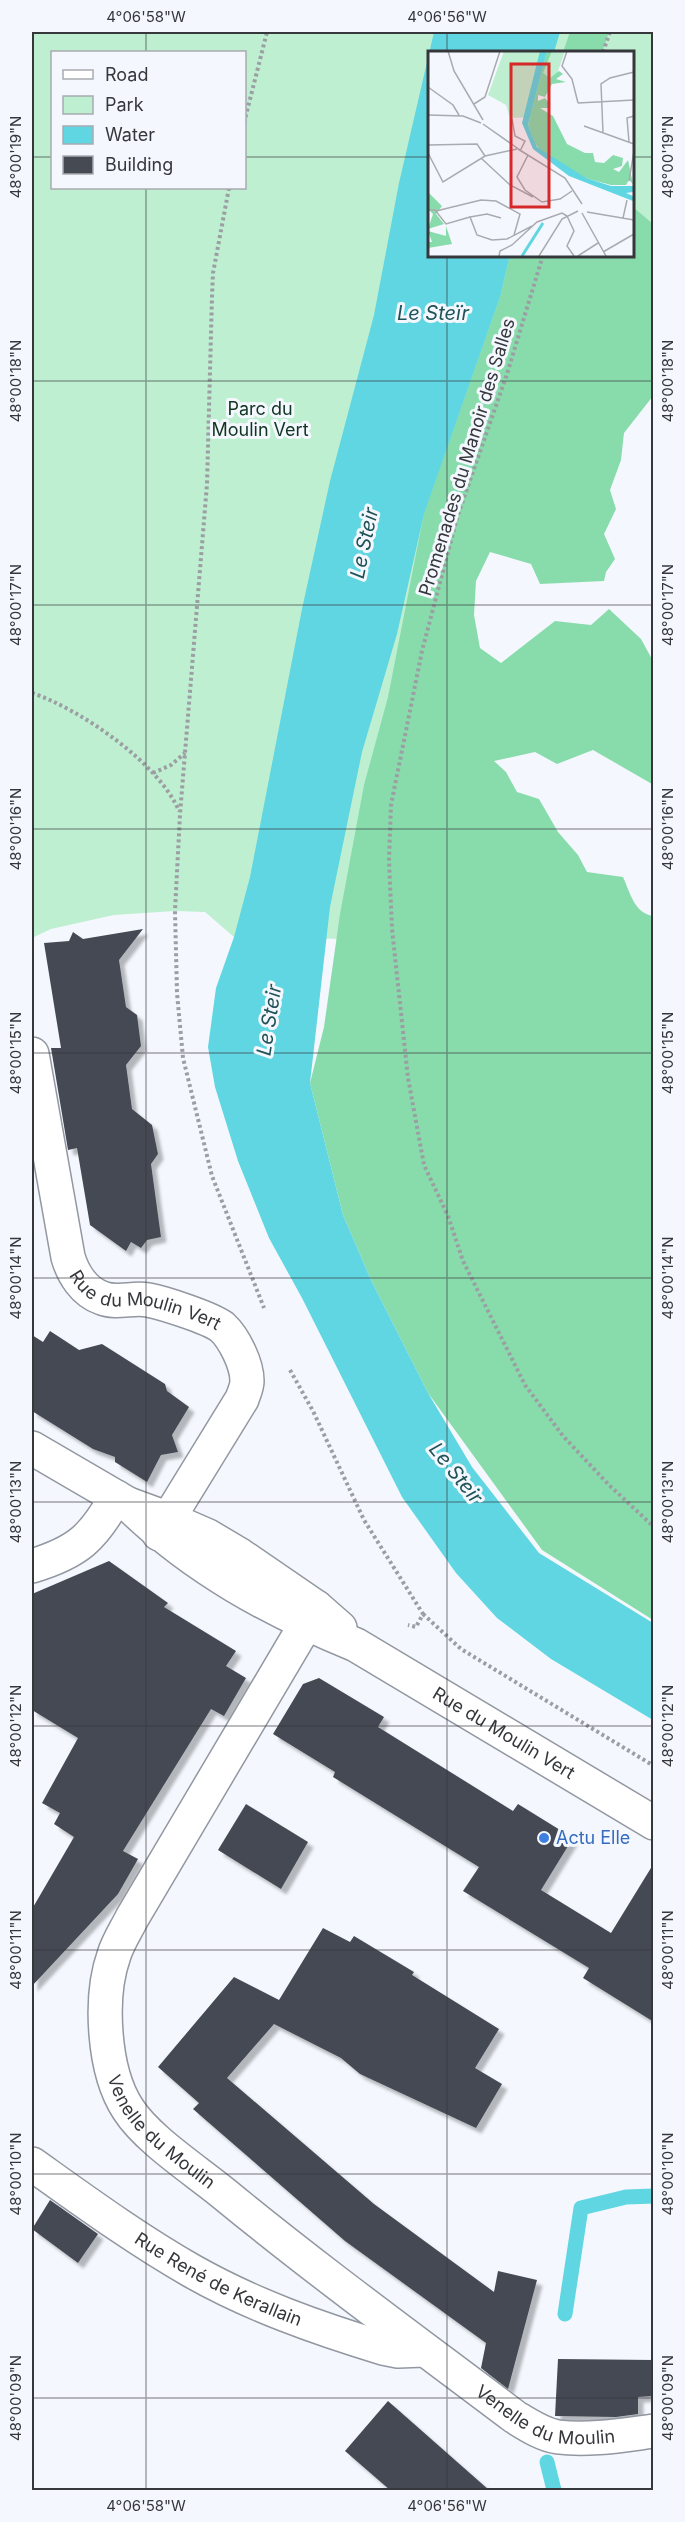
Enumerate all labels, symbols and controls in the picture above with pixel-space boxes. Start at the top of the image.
text: 4°06'58"W [106,7,186,26]
text: 4°06'56"W [407,7,487,26]
legend [51,51,246,189]
inset map [428,51,634,256]
text: Road [105,64,148,85]
text: Park [105,94,144,115]
text: 48°00'19"N [6,116,25,198]
text: 48°00'19"N [658,116,677,198]
text: Water [105,124,155,145]
text: Building [105,154,173,175]
water label: Le Steïr [397,301,470,325]
street label: Promenades du Manoir des Salles [414,316,519,598]
text: 48°00'18"N [6,340,25,422]
text: 48°00'18"N [658,340,677,422]
park label: Parc du Moulin Vert [211,398,309,440]
water label: Le Steir [345,505,383,580]
text: 48°00'17"N [6,564,25,646]
text: 48°00'17"N [658,564,677,646]
text: 48°00'16"N [6,788,25,870]
text: 48°00'16"N [658,788,677,870]
water label: Le Steir [252,982,287,1057]
text: 48°00'15"N [6,1012,25,1094]
text: 48°00'15"N [658,1012,677,1094]
text: 48°00'14"N [6,1236,25,1320]
text: 48°00'14"N [658,1236,677,1320]
street label: Rue du Moulin Vert [65,1266,225,1334]
water label: Le Steir [424,1438,488,1509]
text: 48°00'13"N [6,1461,25,1543]
text: 48°00'13"N [658,1461,677,1543]
street label: Rue du Moulin Vert [429,1682,579,1783]
text: 48°00'12"N [6,1685,25,1767]
text: 48°00'12"N [658,1685,677,1767]
place label: Actu Elle [556,1827,630,1848]
marker: Actu Elle [537,1831,551,1845]
text: 48°00'11"N [6,1910,25,1990]
text: 48°00'11"N [658,1910,677,1990]
street label: Venelle du Moulin [104,2072,220,2193]
text: 48°00'10"N [6,2133,25,2215]
text: 48°00'10"N [658,2133,677,2215]
street label: Rue René de Kerallain [131,2228,305,2330]
text: 48°00'09"N [6,2355,25,2441]
text: 48°00'09"N [658,2355,677,2441]
street label: Venelle du Moulin [472,2380,616,2448]
text: 4°06'58"W [106,2496,186,2515]
text: 4°06'56"W [407,2496,487,2515]

